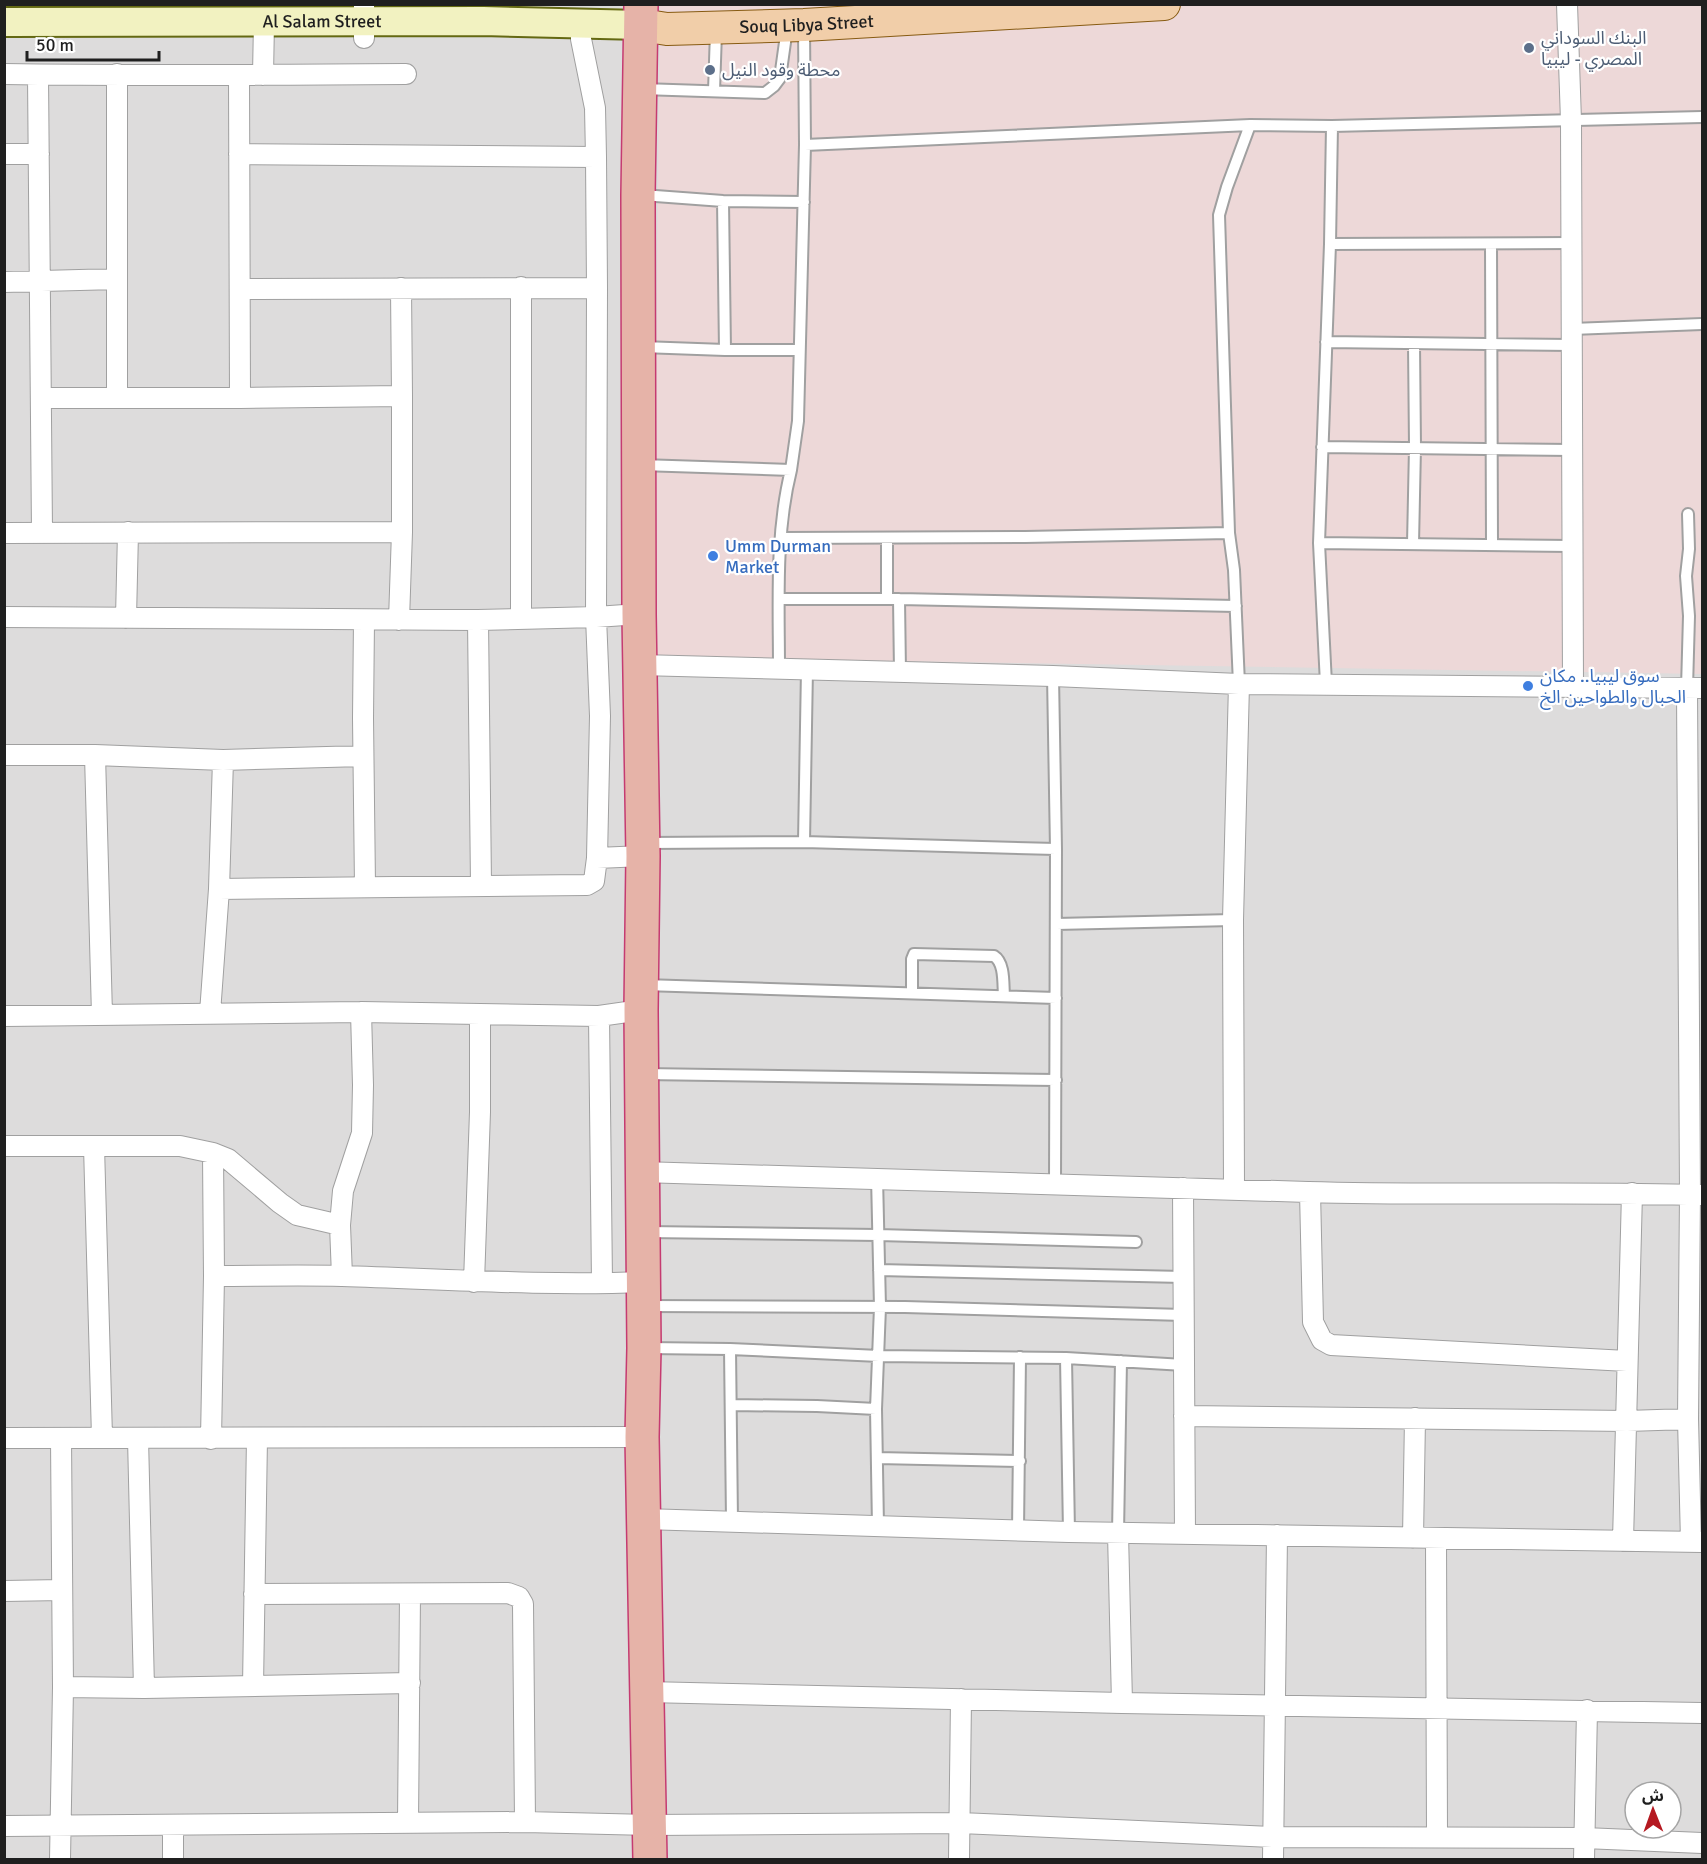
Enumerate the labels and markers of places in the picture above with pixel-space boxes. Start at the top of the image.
place label: البنك السوداني المصري - ليبيا [1541,27,1647,72]
marker: البنك السوداني المصري - ليبيا [1522,41,1536,55]
place label: محطة وقود النيل [722,59,841,81]
marker: محطة وقود النيل [703,63,717,77]
place label: Umm Durman Market [725,535,831,578]
marker: Umm Durman Market [706,549,720,563]
place label: سوق ليبيا.. مكان الحبال والطواحين الخ [1540,665,1686,710]
marker: سوق ليبيا.. مكان الحبال والطواحين الخ [1521,679,1535,693]

